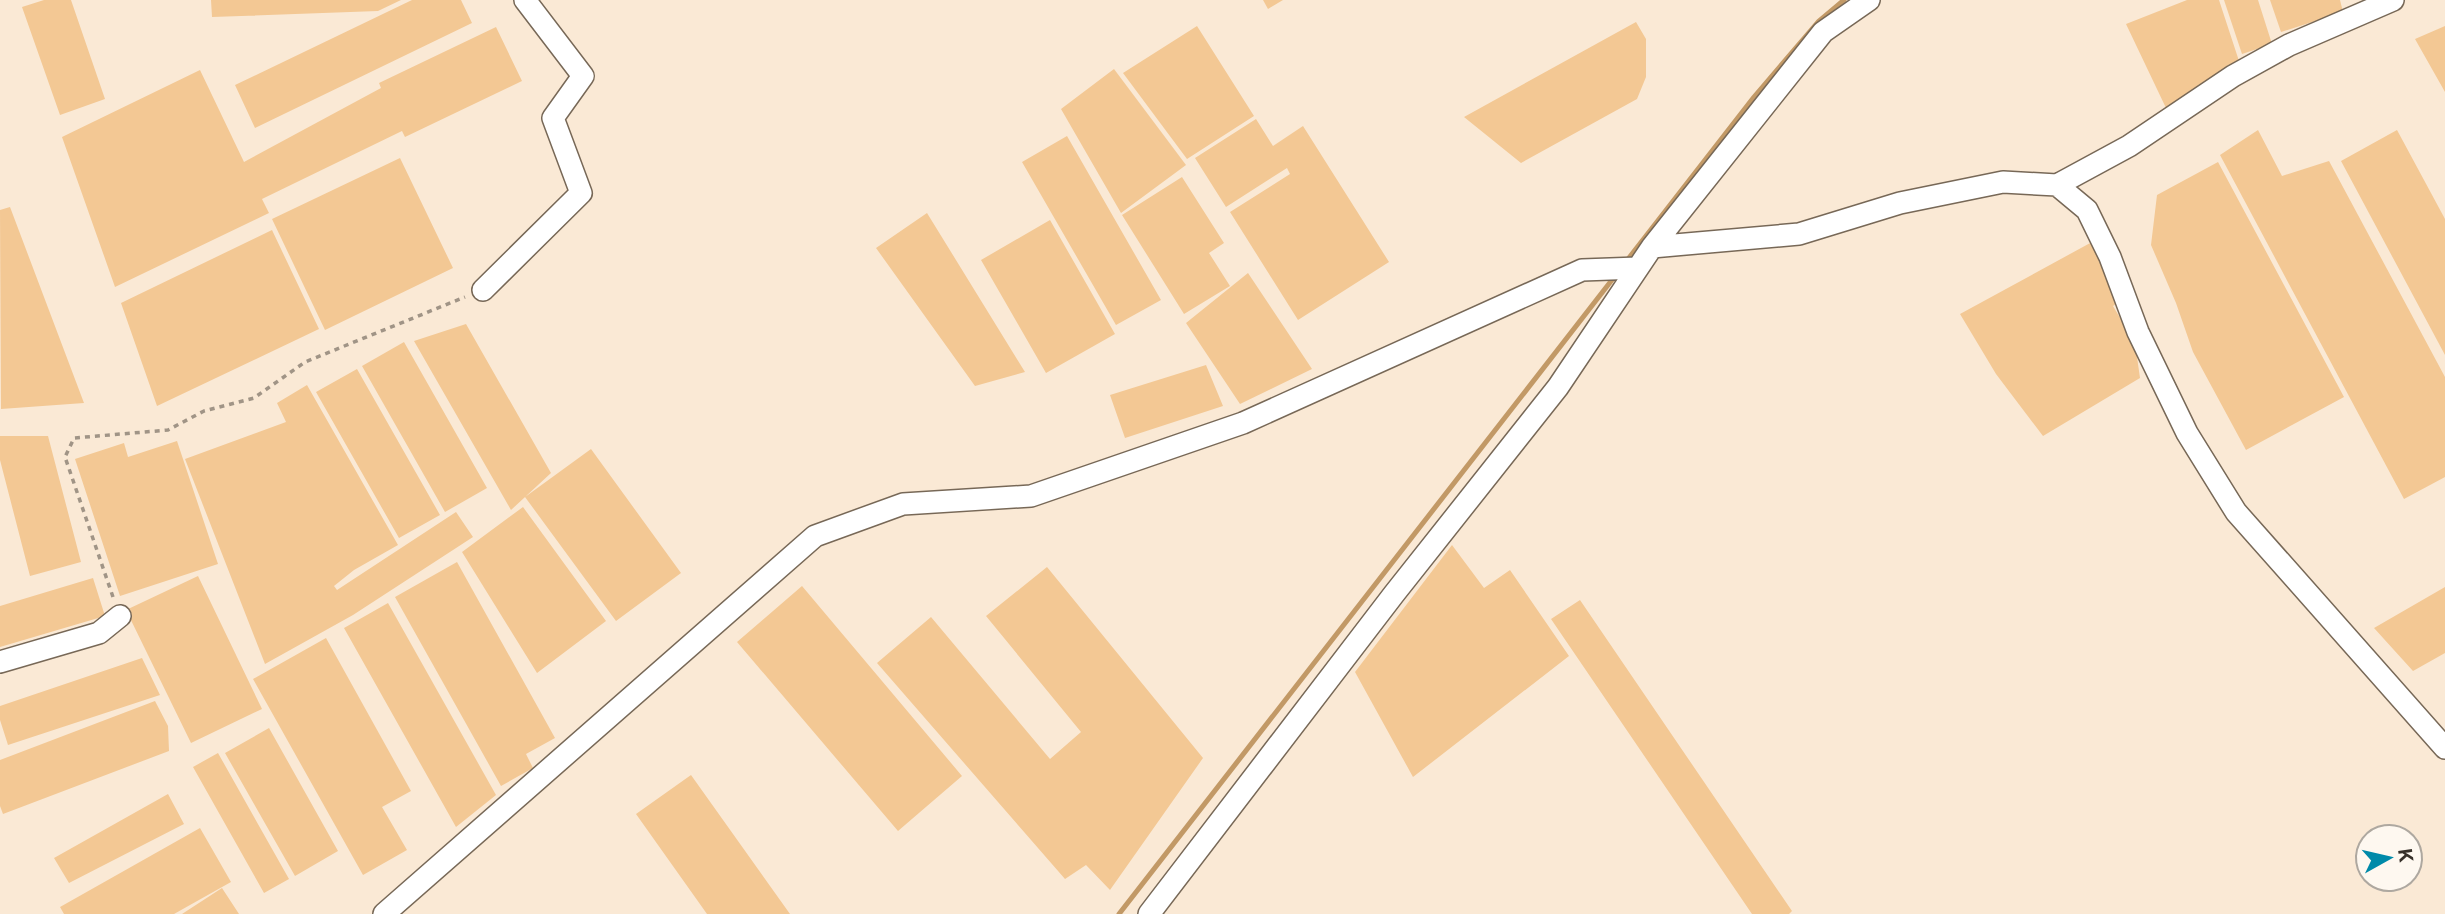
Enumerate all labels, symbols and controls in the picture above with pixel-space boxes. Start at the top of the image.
north arrow [2354,823,2424,893]
text: K [2393,847,2418,864]

